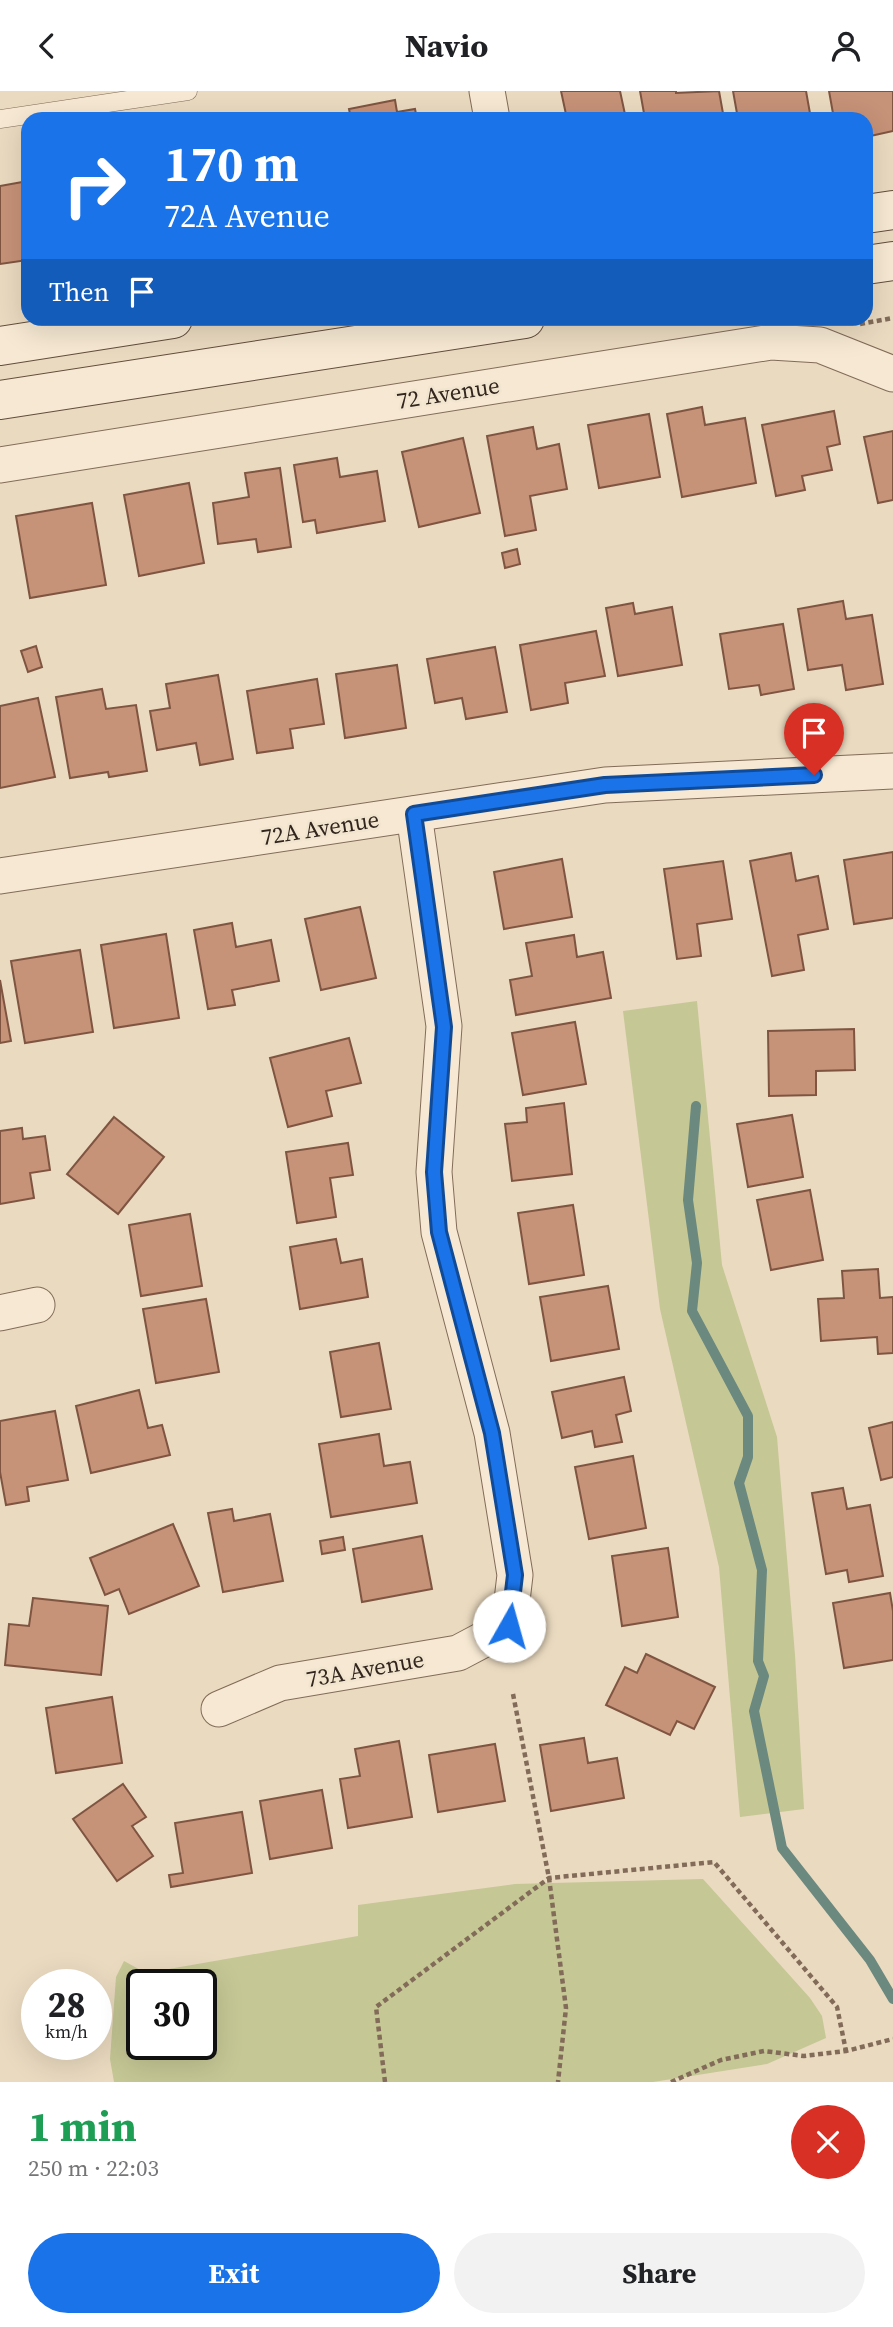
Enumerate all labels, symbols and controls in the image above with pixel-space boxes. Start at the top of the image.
text: Navio [405,24,488,68]
icon: back [28,27,66,65]
icon: person [827,27,865,65]
text: 170 m [164,130,299,197]
icon: right [49,140,140,231]
text: 72A Avenue [164,194,330,238]
icon: arrive [123,273,161,311]
text: Then [49,274,109,310]
street label: 72 Avenue [394,369,502,417]
pin [784,703,844,775]
icon: arrive [795,714,833,752]
street label: 72A Avenue [259,803,381,853]
position arrow [472,1589,546,1663]
street label: 73A Avenue [304,1643,426,1695]
speed limit sign: 30 [126,1969,217,2060]
text: 28 [48,1981,85,2029]
text: km/h [45,2019,88,2044]
text: 1 min [28,2097,137,2155]
button: close [791,2105,865,2179]
text: 250 m · 22:03 [28,2152,159,2184]
button: Exit [28,2233,440,2313]
button: Share [454,2233,865,2313]

